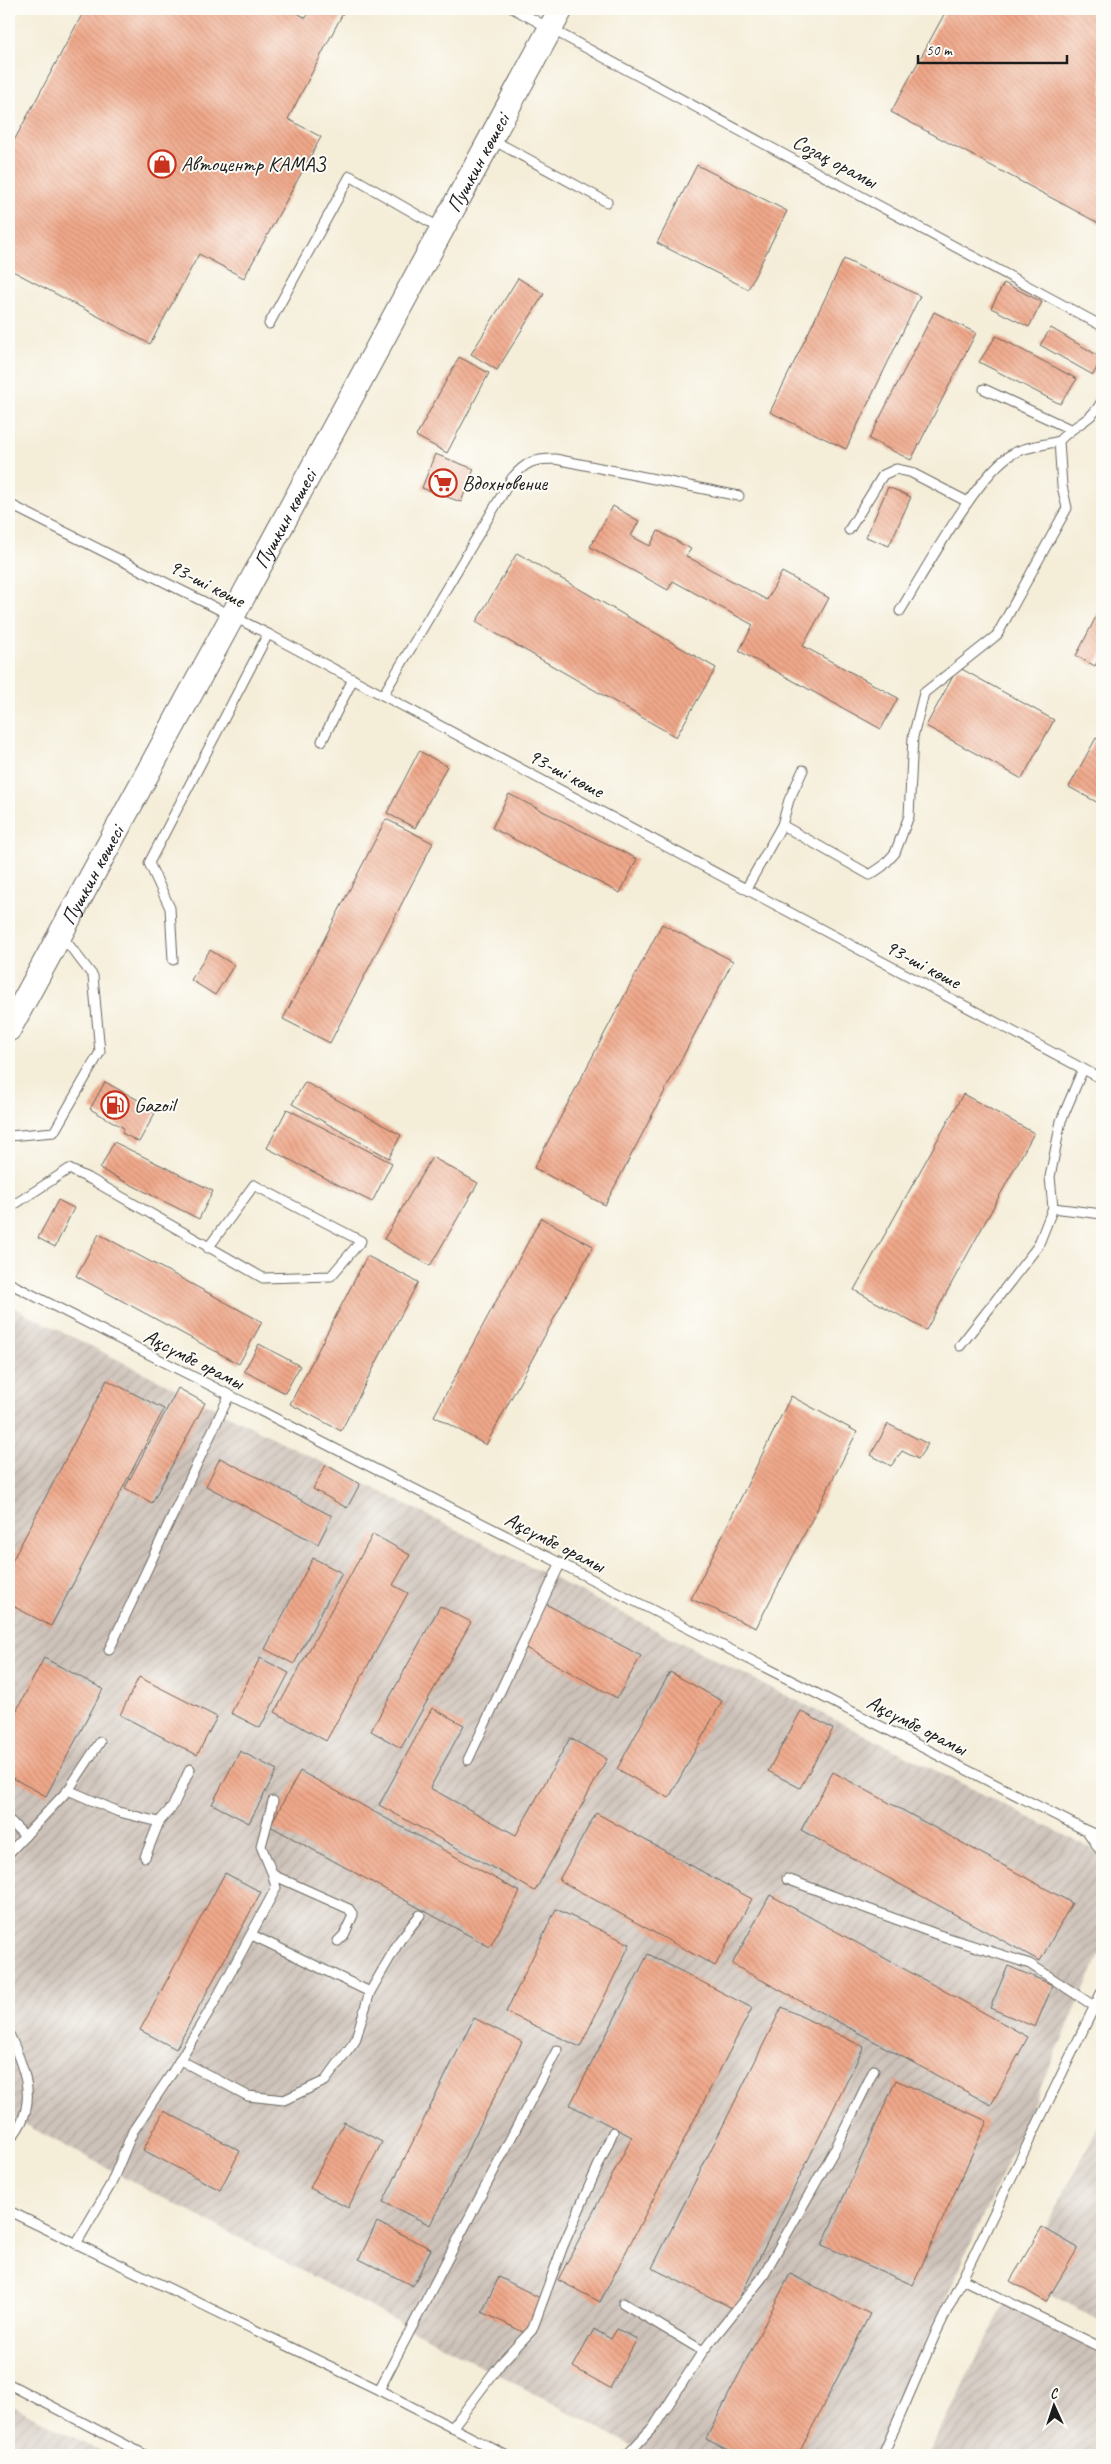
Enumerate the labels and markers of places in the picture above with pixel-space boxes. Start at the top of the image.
shop icon: Автоцентр КАМАЗ [147,149,177,179]
place label: Автоцентр КАМАЗ [181,151,327,177]
supermarket icon: Вдохновение [428,468,458,498]
place label: Вдохновение [462,470,548,496]
fuel station icon: Gazoil [100,1090,130,1120]
place label: Gazoil [134,1092,178,1118]

